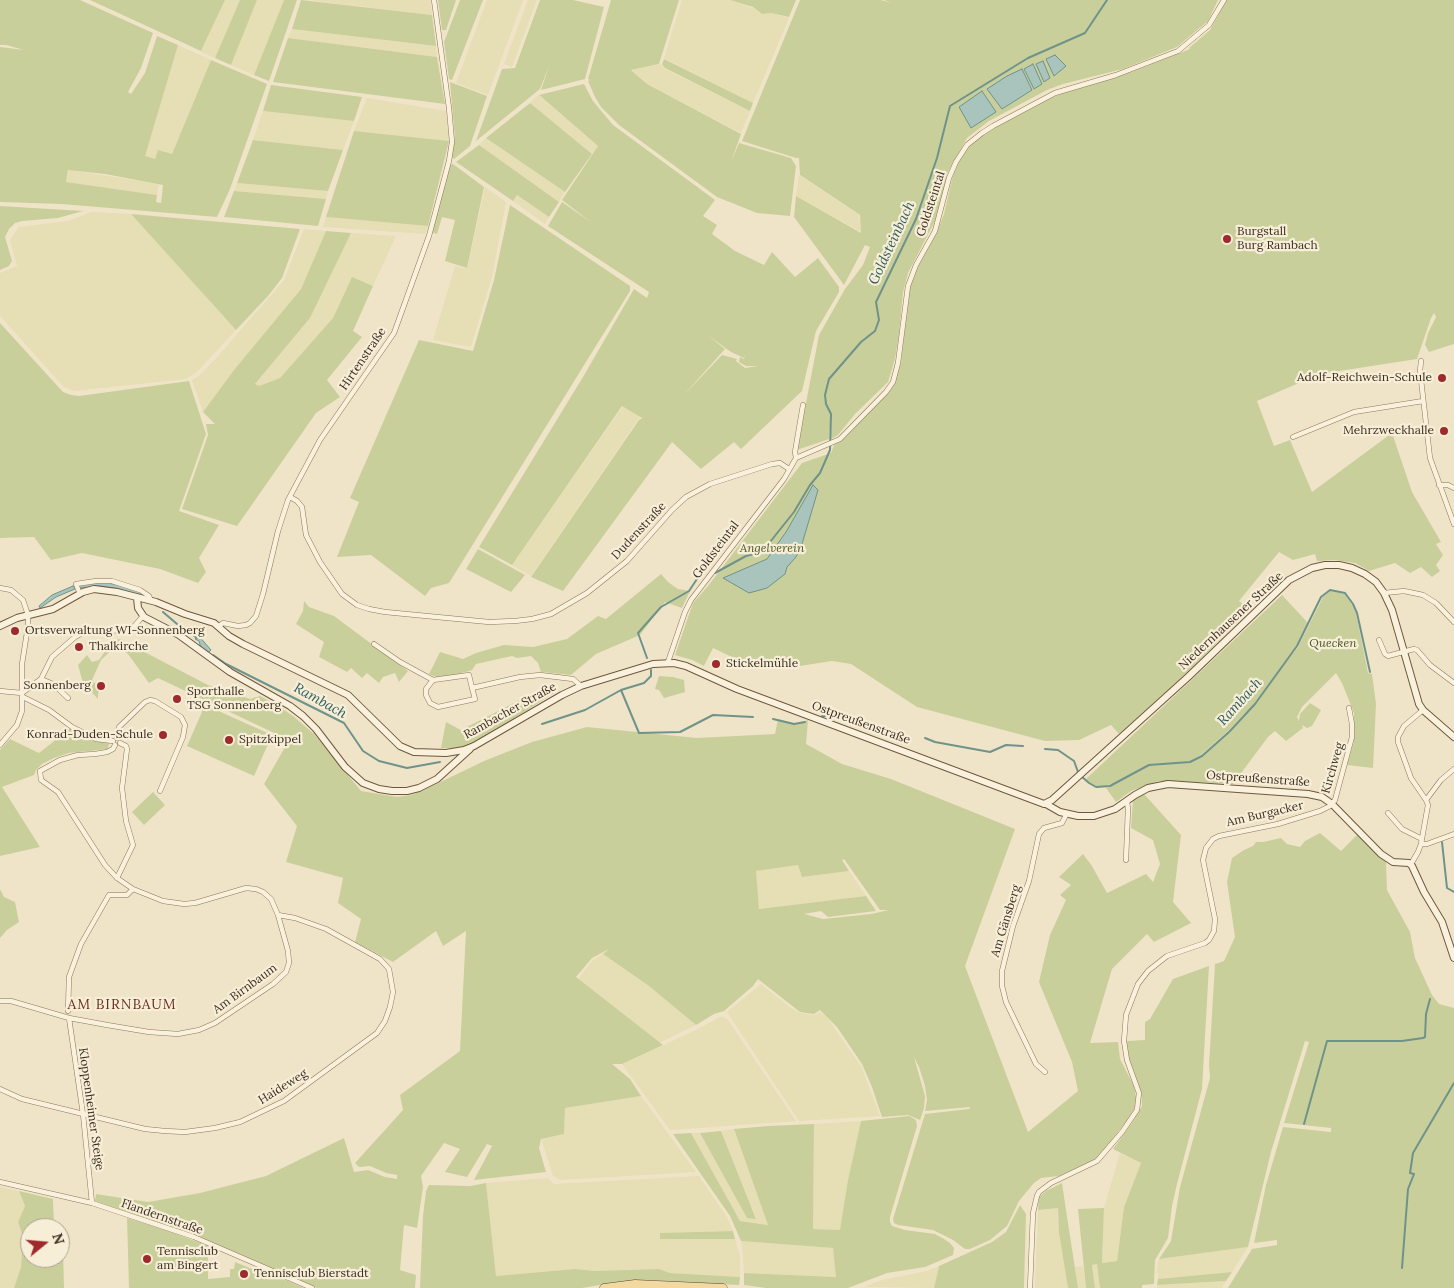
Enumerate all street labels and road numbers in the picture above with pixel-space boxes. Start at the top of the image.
street label: Goldsteintal [914,169,948,239]
street label: Hirtenstraße [337,325,389,393]
street label: Dudenstraße [609,499,669,563]
street label: Goldsteintal [690,519,742,581]
street label: Niedernhausener Straße [1176,569,1286,673]
street label: Rambacher Straße [461,680,559,742]
street label: Ostpreußenstraße [810,698,912,748]
street label: Kirchweg [1319,741,1347,795]
street label: Ostpreußenstraße [1206,768,1310,790]
street label: Am Burgacker [1225,798,1305,830]
street label: Am Gänsberg [988,883,1024,959]
street label: Am Birnbaum [210,961,280,1017]
street label: Kloppenheimer Steige [75,1047,107,1171]
street label: Haideweg [256,1066,310,1108]
street label: Flandernstraße [119,1196,205,1238]

